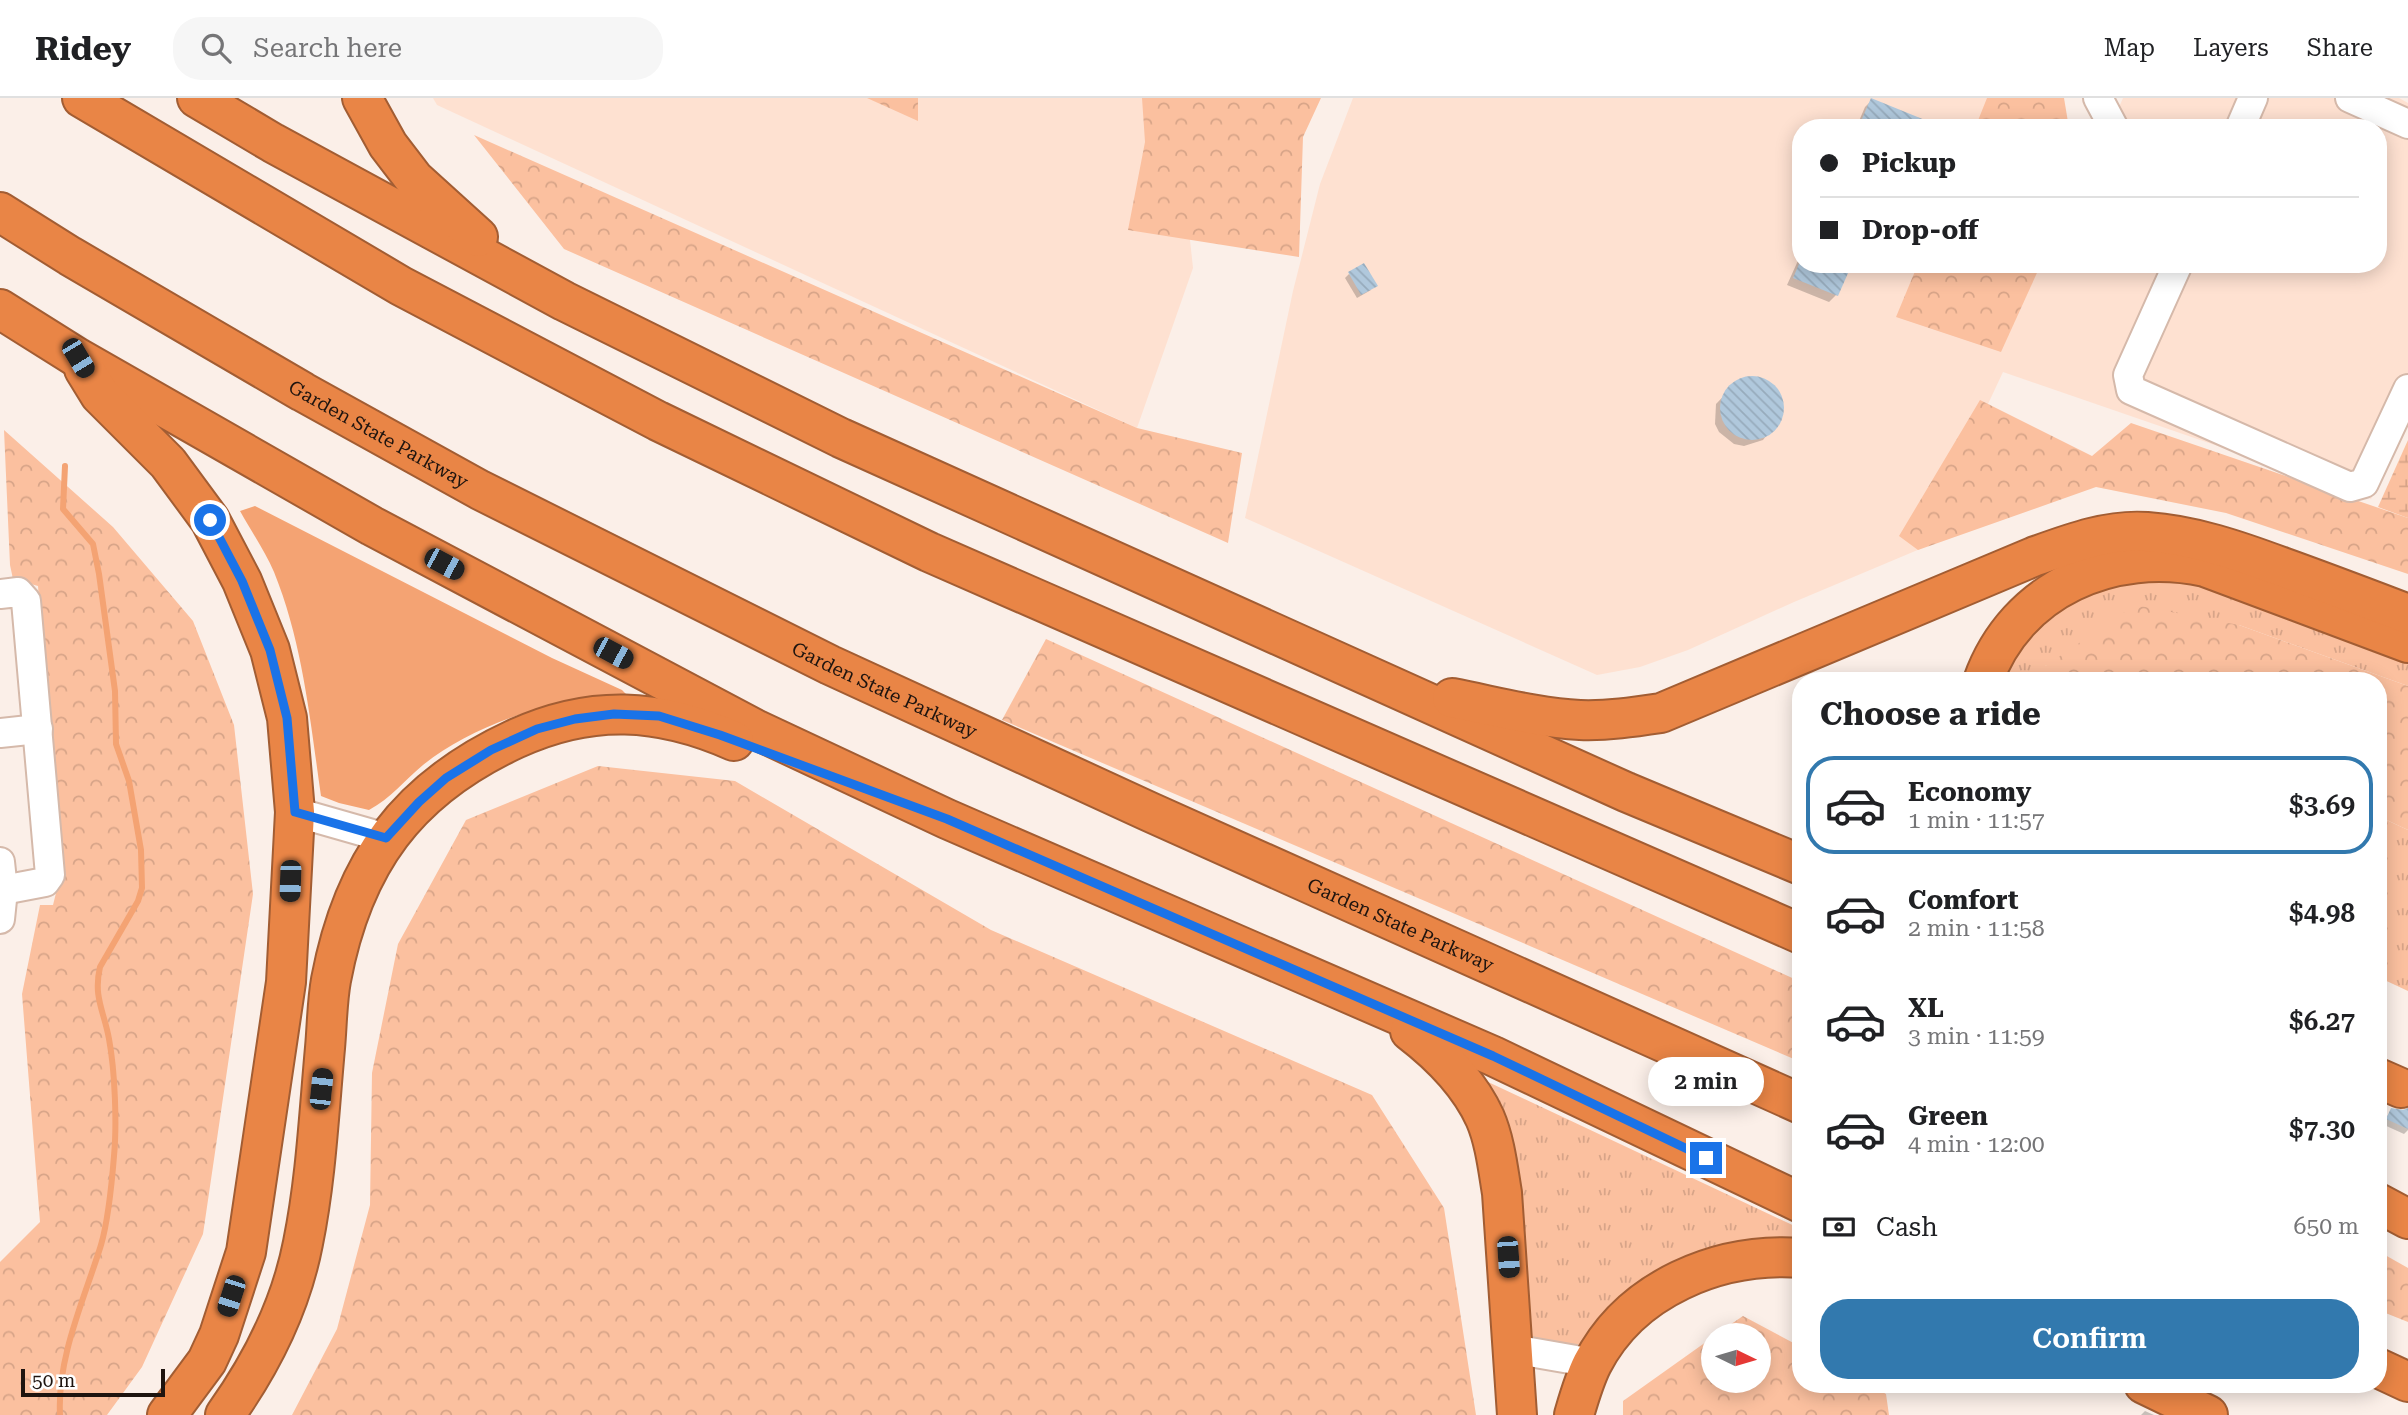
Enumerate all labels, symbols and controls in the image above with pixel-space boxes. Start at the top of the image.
search box [173,17,663,80]
text: Ridey [35,29,131,68]
icon: search [197,29,235,67]
text: Search here [253,33,402,63]
text: Map [2104,34,2155,62]
text: Layers [2193,34,2269,62]
text: Share [2307,34,2373,62]
text: Pickup [1862,148,1956,178]
text: Drop-off [1862,215,1978,245]
car [59,335,98,381]
street label: Garden State Parkway [284,375,473,494]
route start [194,504,226,536]
car [421,545,468,583]
car [590,634,637,672]
street label: Garden State Parkway [788,637,981,743]
text: Choose a ride [1820,695,2041,733]
icon: car [1824,774,1887,837]
text: Economy [1908,777,2031,807]
text: $3.69 [2289,790,2355,820]
text: 1 min · 11:57 [1908,807,2045,834]
car [279,860,302,902]
street label: Garden State Parkway [1304,873,1498,977]
icon: car [1824,882,1887,945]
text: Comfort [1908,885,2018,915]
text: $4.98 [2289,898,2355,928]
text: 2 min · 11:58 [1908,915,2045,942]
icon: car [1824,990,1887,1053]
text: XL [1908,993,1944,1023]
text: $6.27 [2289,1006,2355,1036]
text: 3 min · 11:59 [1908,1023,2045,1050]
callout: 2 min [1648,1056,1764,1105]
car [309,1067,334,1111]
text: 2 min [1674,1068,1738,1095]
icon: car [1824,1098,1887,1161]
text: Green [1908,1101,1988,1131]
text: $7.30 [2289,1114,2355,1144]
text: 4 min · 12:00 [1908,1131,2045,1158]
route end [1690,1142,1722,1174]
icon: cash [1820,1208,1858,1246]
text: Cash [1876,1212,1938,1242]
text: 650 m [2294,1213,2359,1240]
car [1497,1235,1520,1279]
car [215,1273,248,1319]
button: Confirm [1820,1299,2359,1379]
north arrow [1701,1323,1771,1393]
map controls [1701,1323,1771,1393]
scale bar [21,1366,164,1398]
text: 50 m [32,1369,75,1392]

